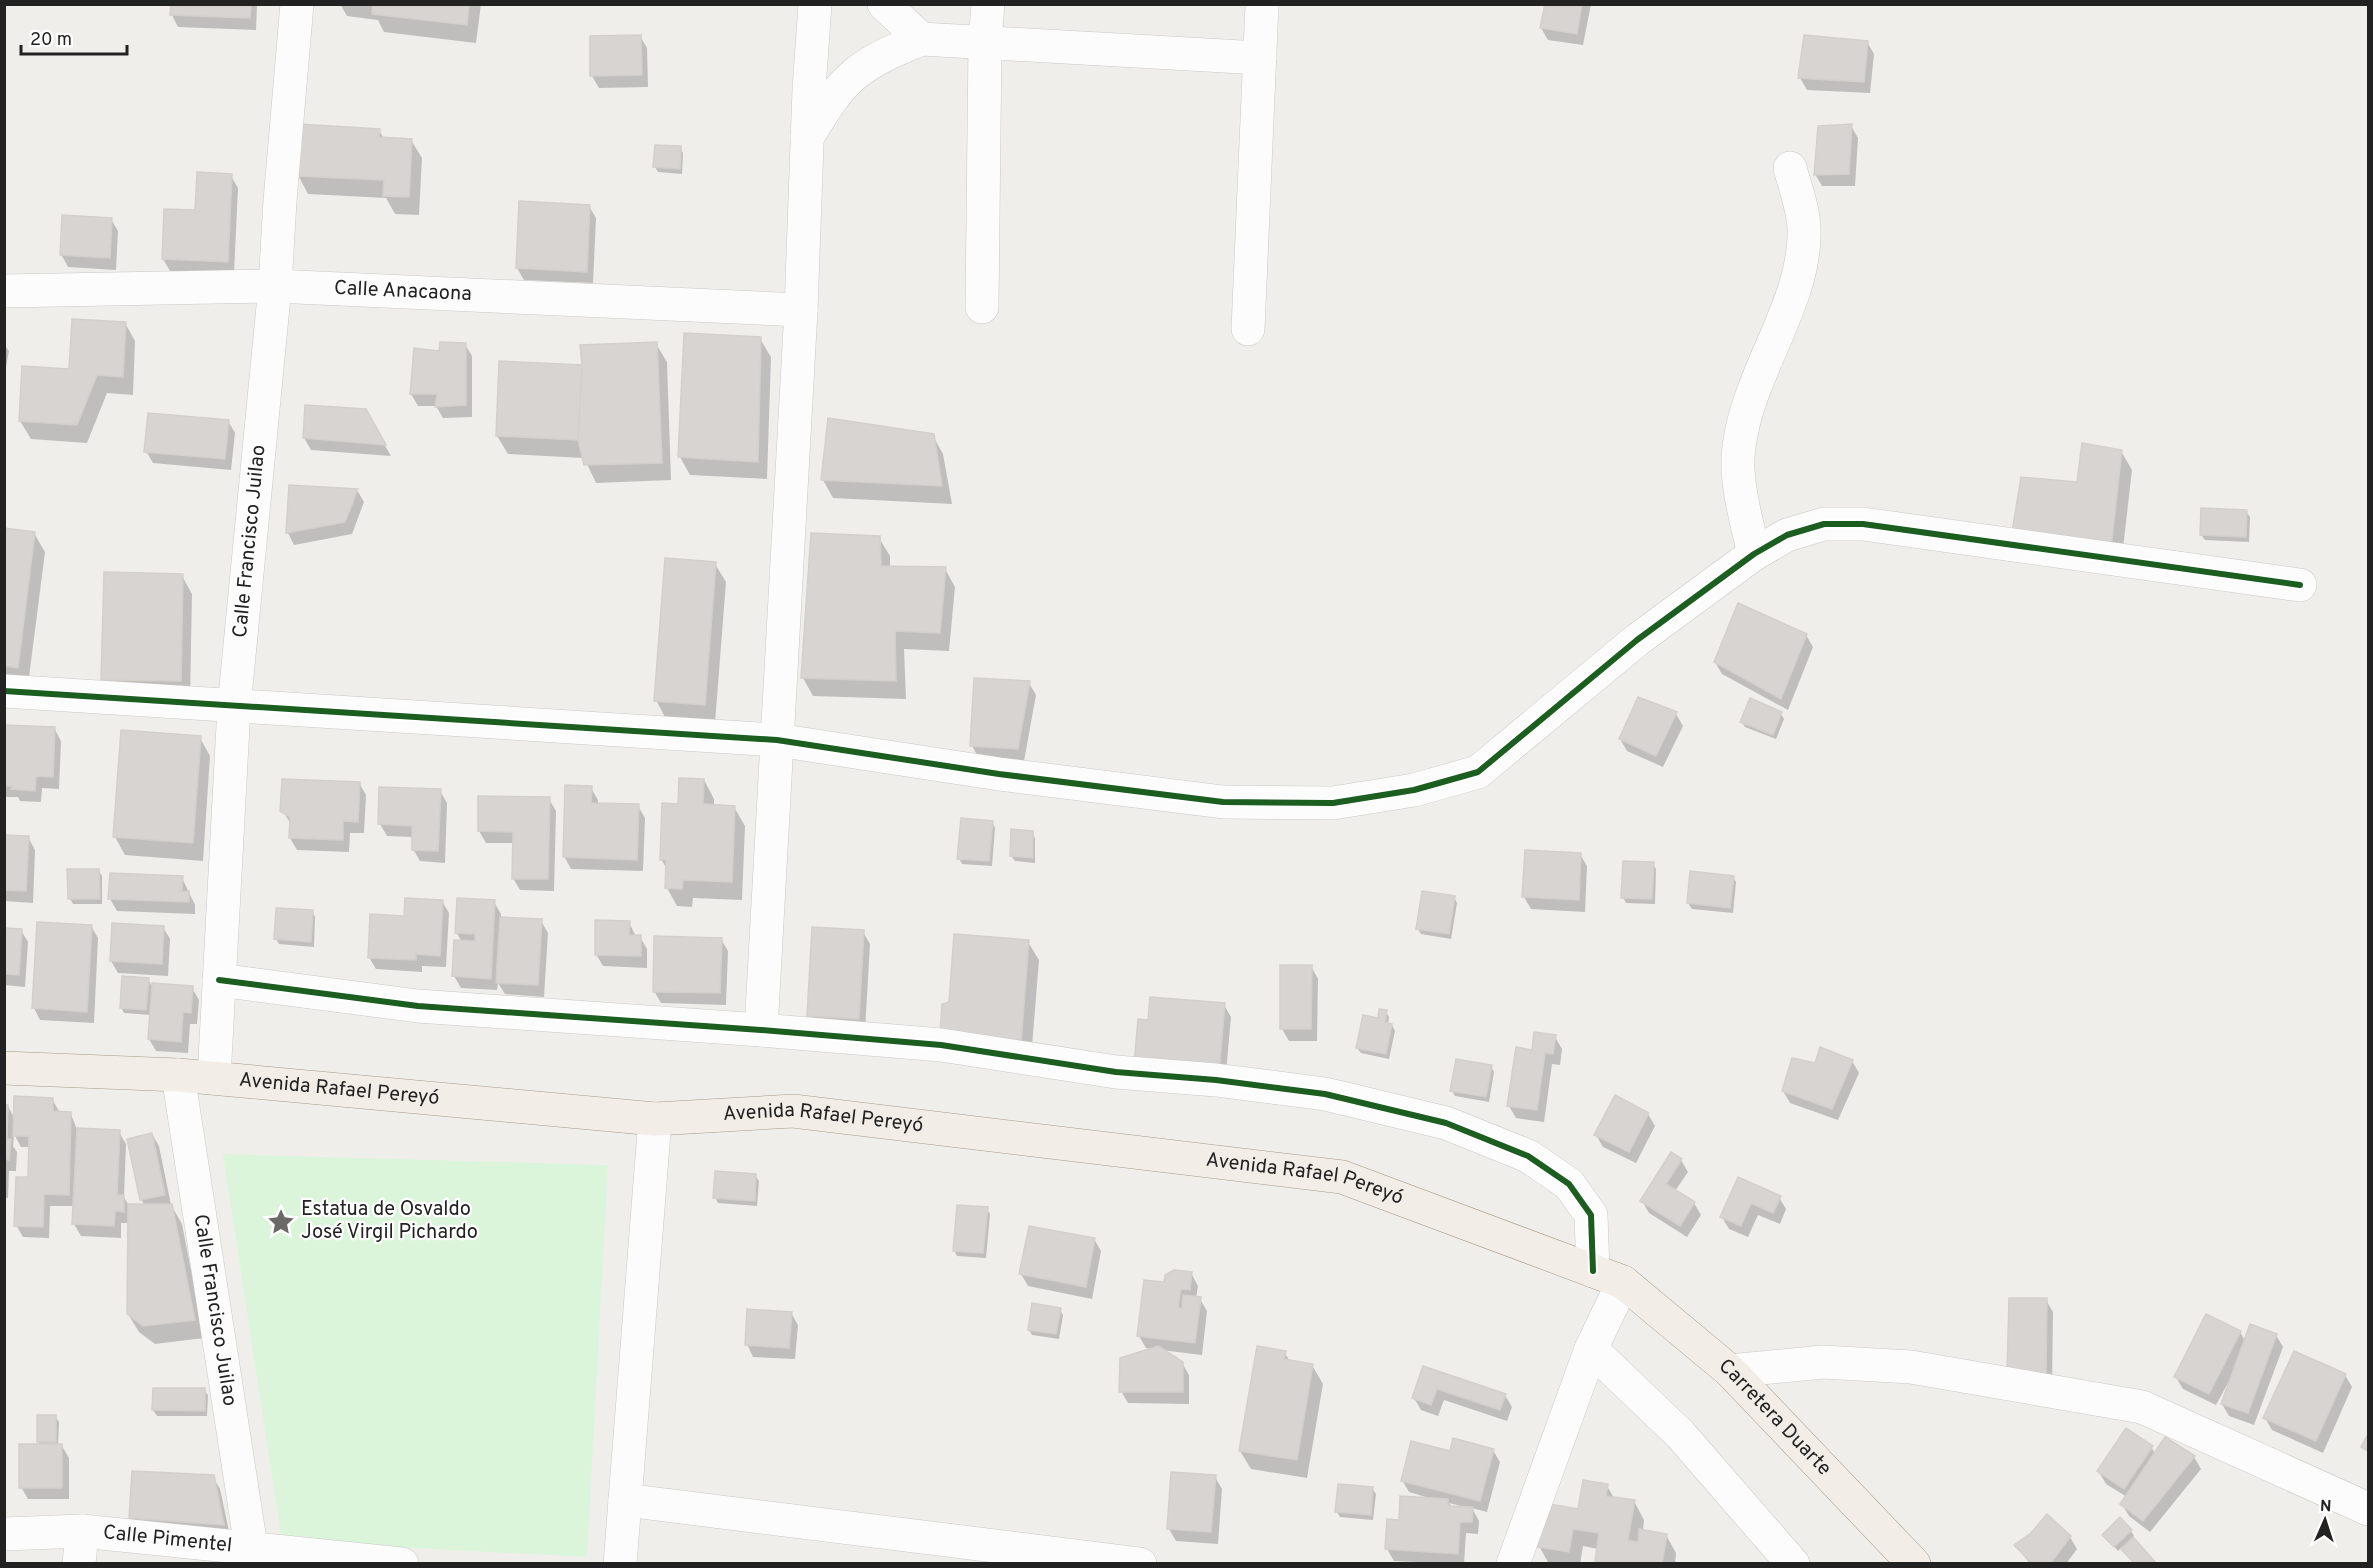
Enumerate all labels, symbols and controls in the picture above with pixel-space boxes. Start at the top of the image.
scale bar [21,18,128,56]
text: 20 m [30,29,72,52]
street label: Calle Anacaona [333,276,472,308]
street label: Calle Francisco Juilao [228,444,272,639]
street label: Avenida Rafael Pereyó [238,1068,441,1112]
street label: Avenida Rafael Pereyó [722,1098,925,1140]
street label: Avenida Rafael Pereyó [1204,1148,1407,1212]
place label: Estatua de Osvaldo José Virgil Pichardo [301,1197,478,1246]
place icon: Estatua de Osvaldo José Virgil Pichardo [266,1207,296,1237]
street label: Calle Francisco Juilao [187,1212,242,1408]
street label: Carretera Duarte [1713,1354,1836,1482]
north arrow [2295,1490,2355,1550]
text: N [2319,1497,2332,1517]
street label: Calle Pimentel [102,1520,233,1559]

